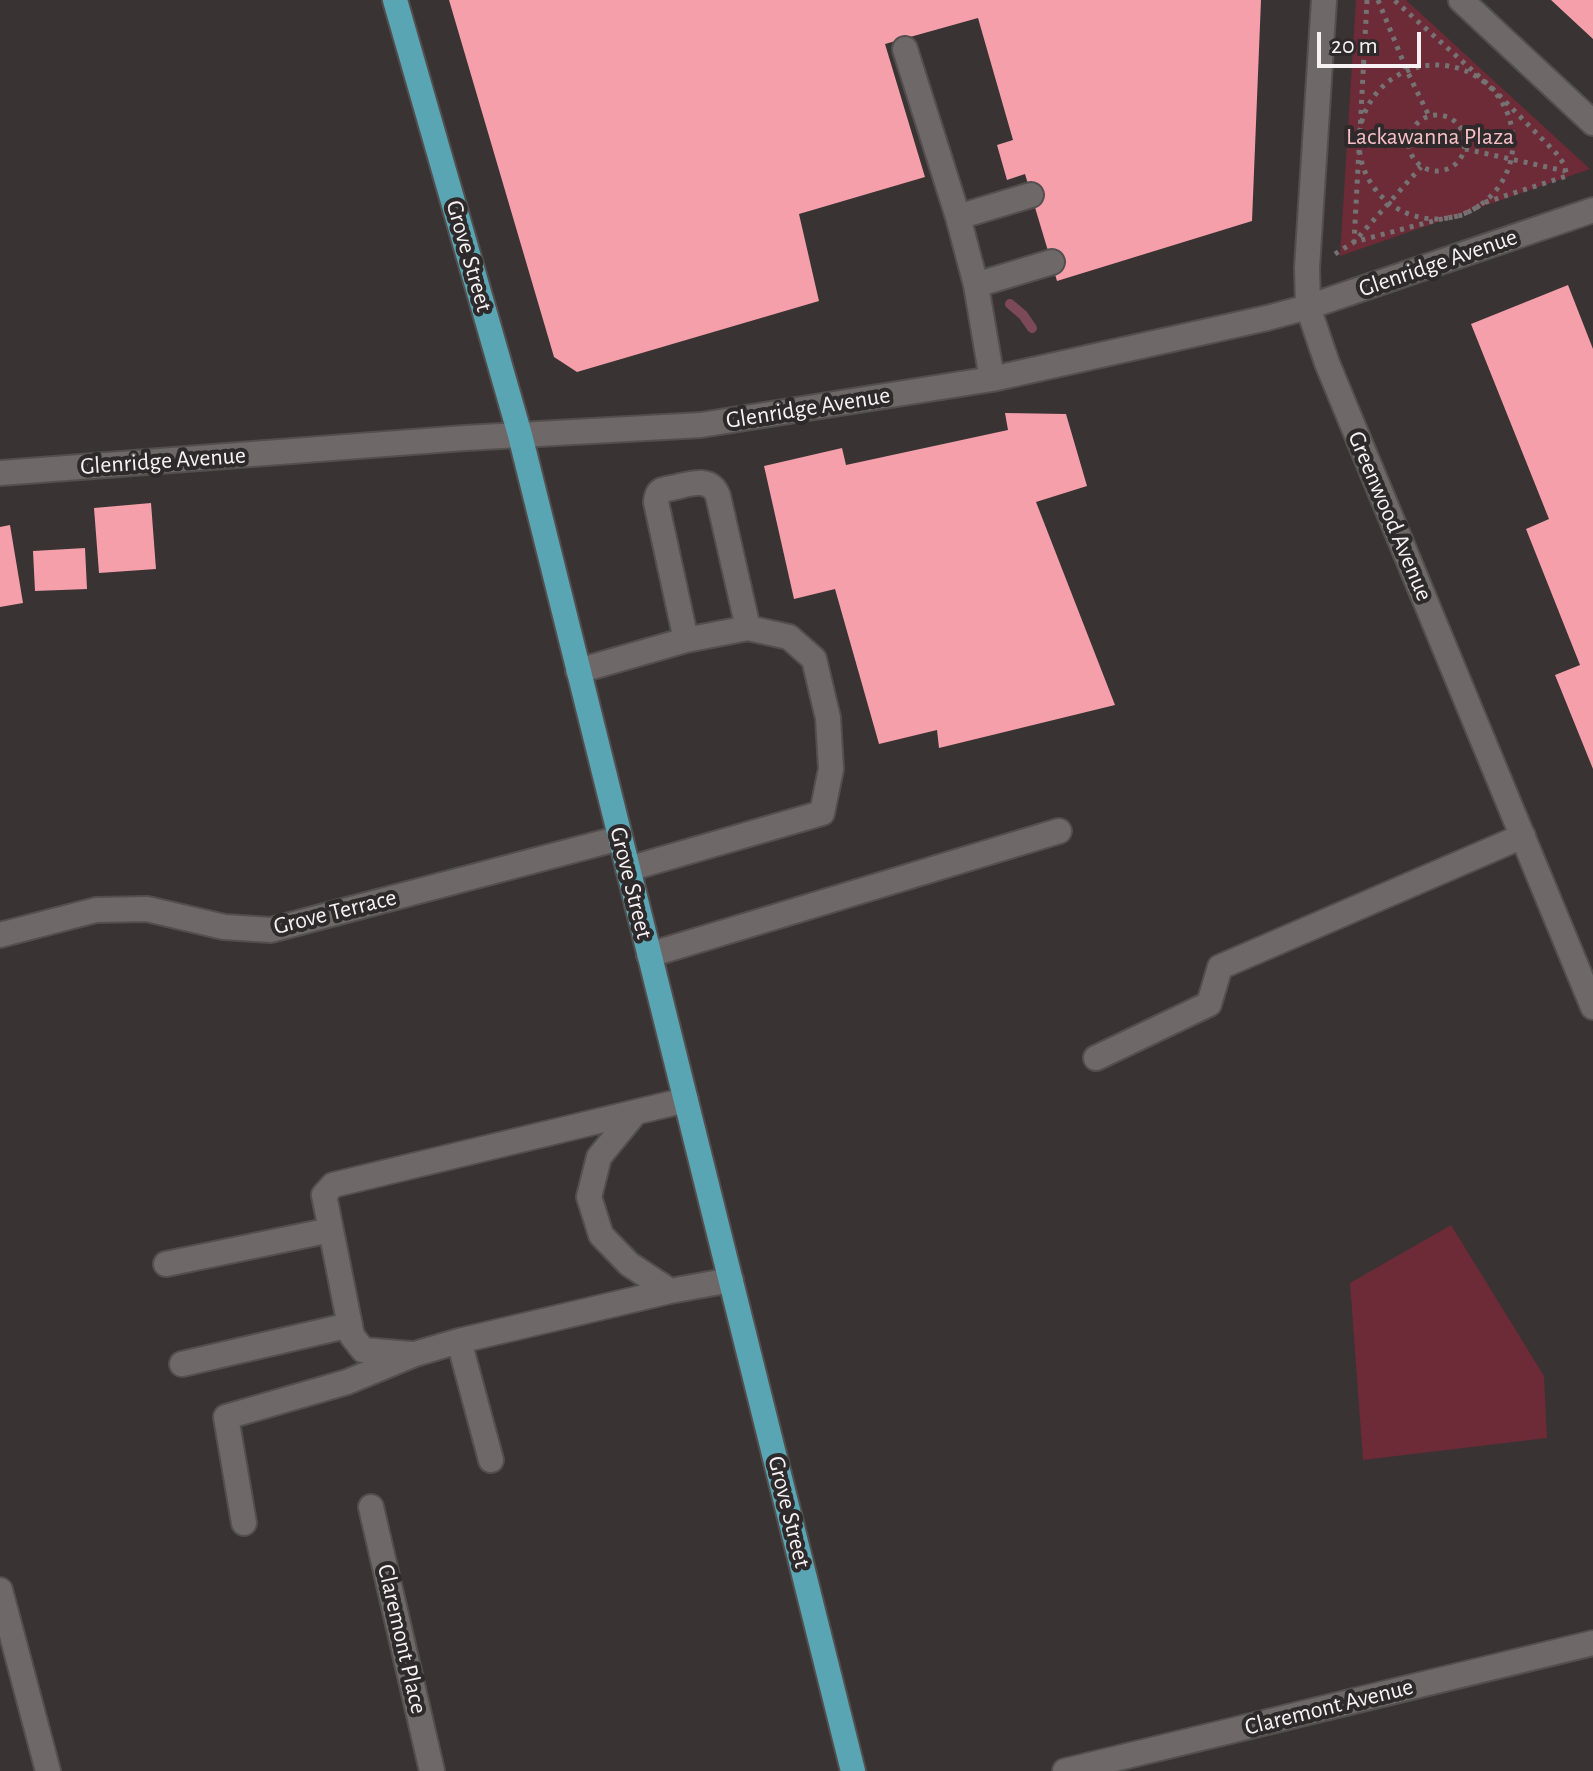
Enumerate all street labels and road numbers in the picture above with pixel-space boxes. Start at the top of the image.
street label: Grove Street [439,197,499,315]
street label: Glenridge Avenue [1355,222,1521,304]
street label: Glenridge Avenue [724,381,892,435]
street label: Greenwood Avenue [1341,427,1439,605]
street label: Glenridge Avenue [79,441,247,481]
street label: Grove Street [603,824,659,942]
street label: Grove Terrace [270,883,400,941]
street label: Grove Street [761,1453,817,1571]
street label: Claremont Place [371,1561,433,1717]
street label: Claremont Avenue [1242,1672,1416,1742]

